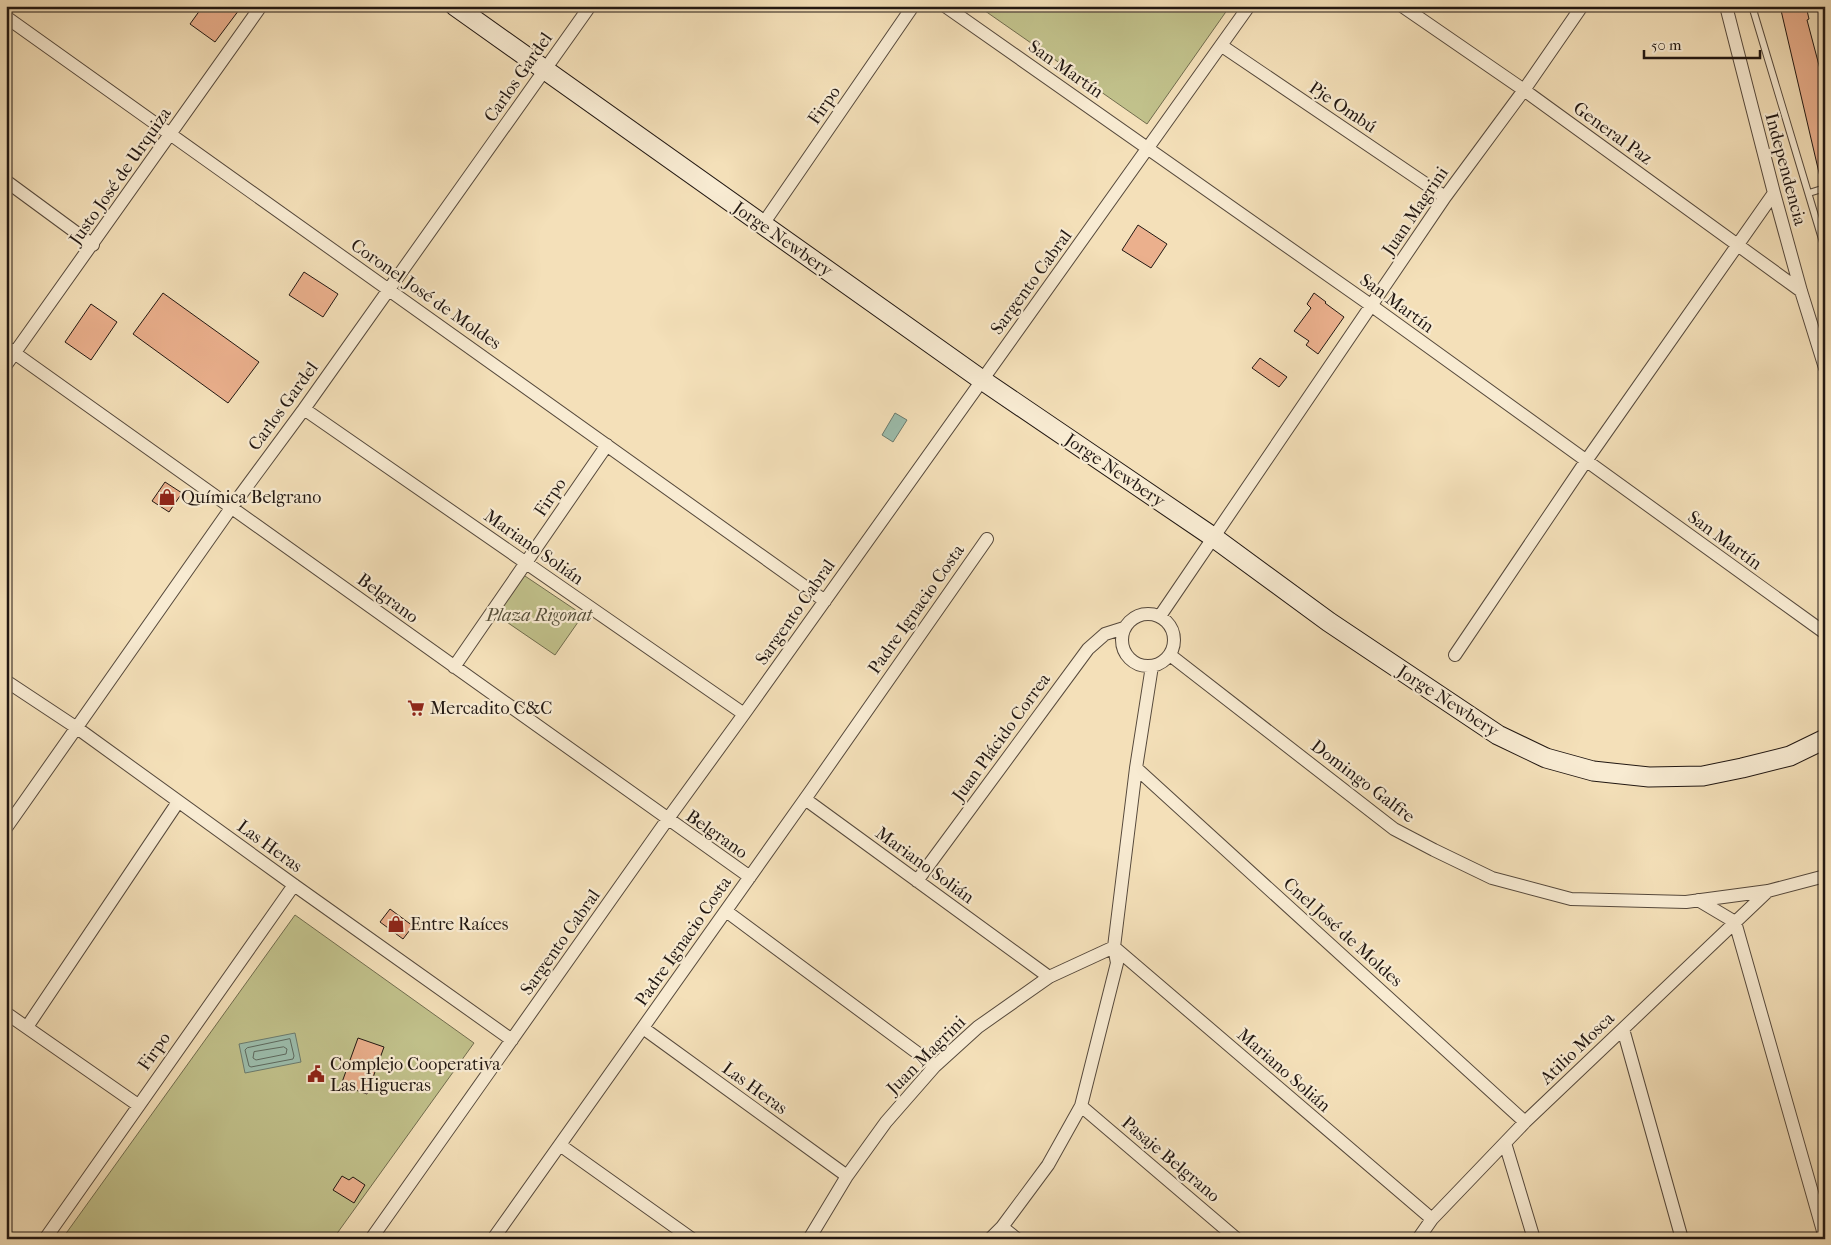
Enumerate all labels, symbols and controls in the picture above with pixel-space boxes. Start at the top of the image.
street label: Carlos Gardel [480,28,557,126]
scale bar [1644,28,1760,60]
street label: San Martín [1024,36,1108,103]
text: 50 m [1651,36,1682,54]
street label: Pje Ombú [1305,77,1380,138]
street label: Firpo [804,82,845,129]
street label: General Paz [1569,98,1656,169]
street label: Justo José de Urquiza [64,103,176,251]
street label: Independencia [1760,110,1811,228]
street label: Juan Magrini [1377,162,1453,261]
street label: Jorge Newbery [727,196,838,282]
street label: Sargento Cabral [986,226,1076,339]
street label: Coronel José de Moldes [347,235,505,354]
street label: San Martín [1355,269,1438,338]
street label: Carlos Gardel [244,358,323,455]
street label: Jorge Newbery [1059,428,1170,512]
street label: Firpo [530,474,571,521]
shop icon: Química Belgrano [157,487,177,507]
place label: Química Belgrano [181,487,321,508]
street label: Mariano Solián [480,505,588,590]
street label: San Martín [1683,506,1766,575]
street label: Padre Ignacio Costa [864,540,969,678]
street label: Sargento Cabral [751,555,840,669]
street label: Belgrano [353,569,422,628]
park label: Plaza Rigonat [485,605,594,626]
street label: Jorge Newbery [1392,660,1503,743]
street label: Juan Plácido Correa [947,669,1055,807]
supermarket icon: Mercadito C&C [406,698,426,718]
place label: Mercadito C&C [430,698,552,719]
street label: Domingo Galfre [1307,736,1419,827]
street label: Belgrano [682,806,752,863]
street label: Las Heras [233,816,307,877]
street label: Mariano Solián [871,823,979,909]
street label: Padre Ignacio Costa [631,872,736,1010]
street label: Cnel José de Moldes [1279,873,1407,992]
street label: Sargento Cabral [516,885,605,999]
shop icon: Entre Raíces [386,914,406,934]
place label: Entre Raíces [410,914,509,935]
street label: Atilio Mosca [1535,1007,1619,1089]
street label: Juan Magrini [881,1011,971,1100]
street label: Mariano Solián [1233,1024,1335,1117]
street label: Firpo [134,1028,175,1075]
place label: Complejo Cooperativa Las Higueras [330,1054,501,1096]
street label: Las Heras [718,1058,792,1119]
public building icon: Complejo Cooperativa Las Higueras [306,1064,326,1084]
street label: Pasaje Belgrano [1117,1112,1224,1207]

